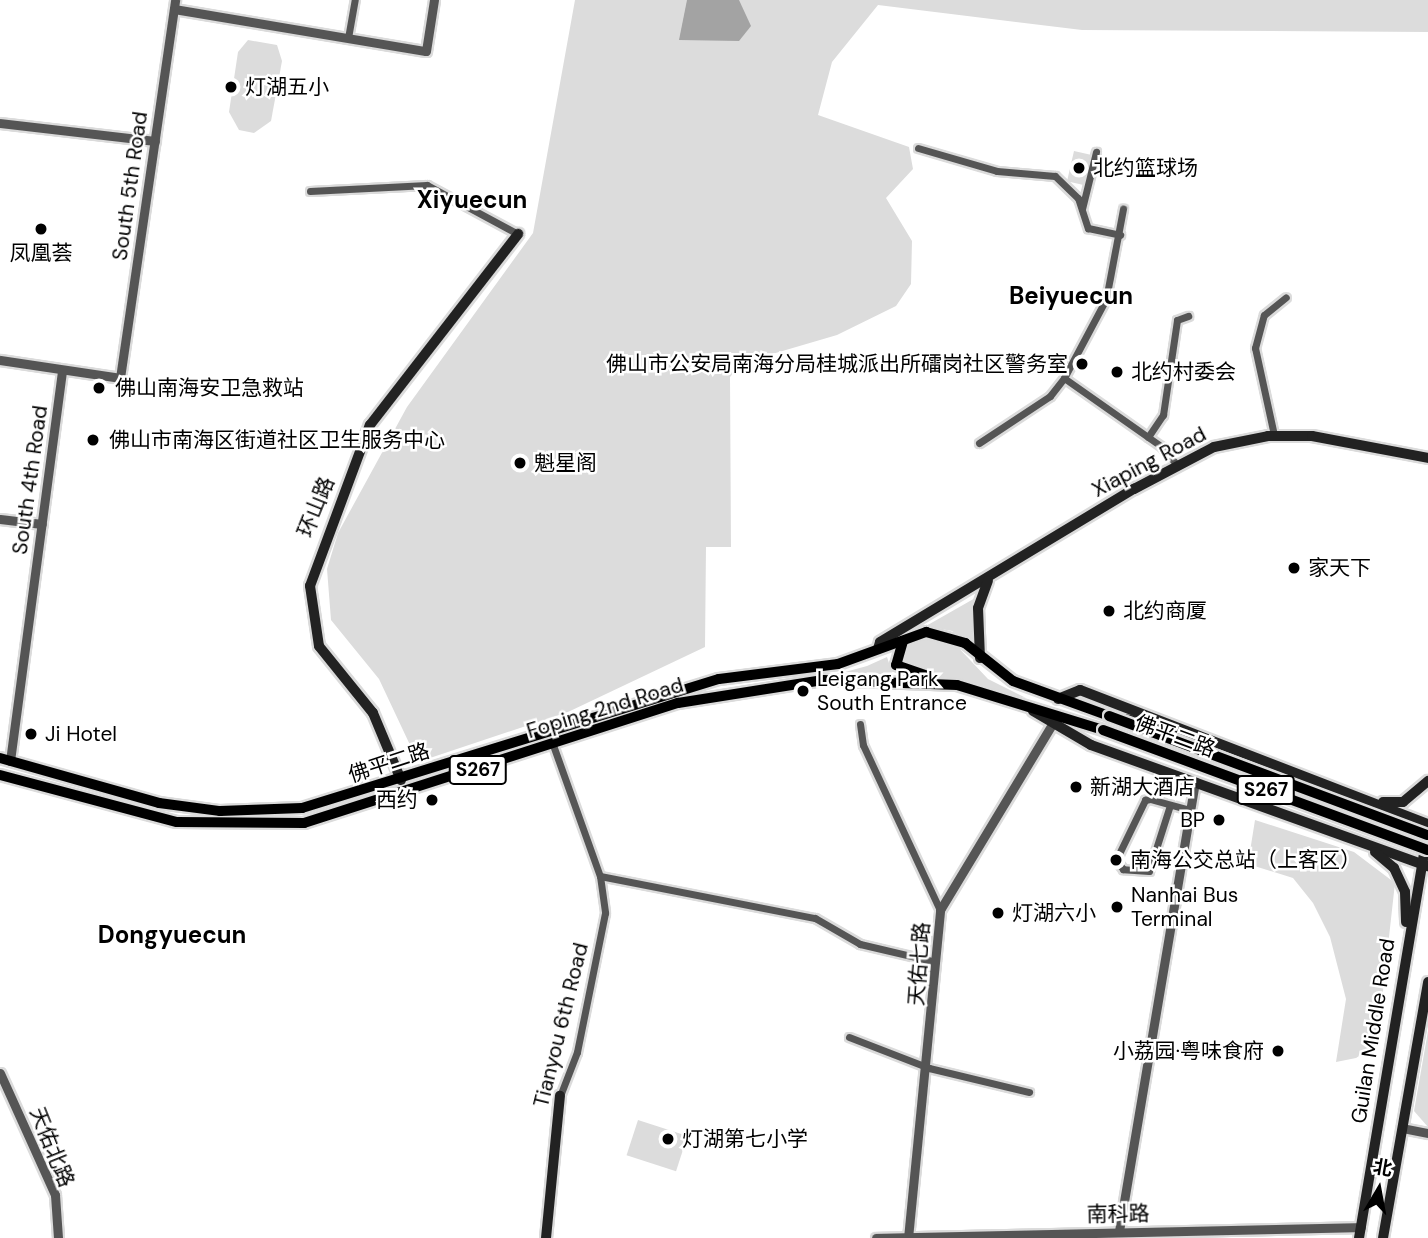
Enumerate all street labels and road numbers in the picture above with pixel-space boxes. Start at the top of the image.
street label: South 5th Road [107,110,153,262]
street label: South 4th Road [7,404,53,556]
street label: Xiaping Road [1088,421,1210,503]
street label: 环山路 [293,473,339,541]
street label: Foping 2nd Road [524,672,686,744]
street label: 佛平二路 [1131,710,1219,762]
street label: 佛平二路 [345,738,433,788]
road number: S267 [448,754,508,786]
road number: S267 [1236,775,1296,806]
street label: 天佑七路 [904,921,934,1007]
street label: Guilan Middle Road [1346,937,1400,1125]
street label: Tianyou 6th Road [528,940,594,1110]
street label: 天佑北路 [25,1103,79,1191]
street label: 南科路 [1086,1201,1150,1227]

